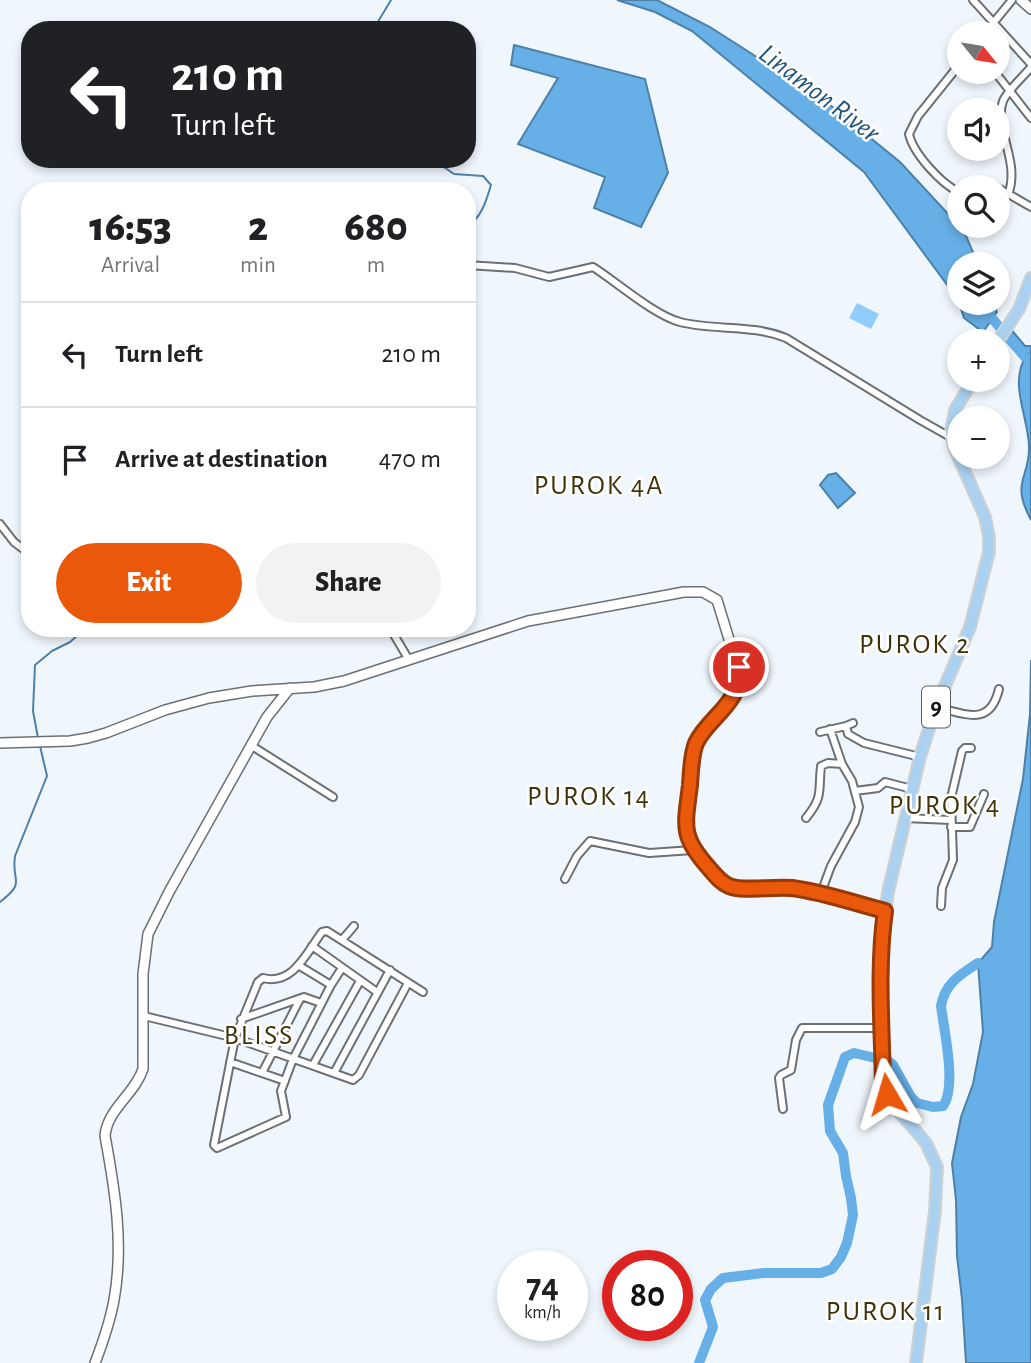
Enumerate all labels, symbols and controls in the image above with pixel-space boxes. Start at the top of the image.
north arrow [947,21,1010,84]
map controls [947,21,1010,469]
water label: Linamon River [753,39,885,148]
icon: left [56,49,147,140]
text: 210 m [171,51,284,100]
button: sound [947,98,1010,161]
text: Turn left [171,109,275,141]
button: search [947,175,1010,238]
text: 16:53 [89,206,172,248]
text: 2 [248,206,268,248]
text: 680 [344,206,408,248]
button: layers [947,252,1010,315]
text: Arrival [101,254,160,277]
text: min [240,254,276,277]
text: m [367,254,385,277]
button: + [947,329,1010,392]
icon: left [56,336,94,374]
text: Turn left [115,341,203,367]
text: 210 m [381,341,441,367]
button: − [947,406,1010,469]
icon: arrive [56,441,94,479]
text: Arrive at destination [115,446,328,472]
text: 470 m [379,446,441,472]
district label: PUROK 4A [534,472,664,500]
button: Exit [56,543,242,623]
button: Share [256,543,441,623]
district label: PUROK 2 [859,631,971,659]
pin [709,637,769,697]
icon: arrive [720,648,758,686]
road number: 9 [922,686,950,728]
district label: PUROK 14 [527,783,651,811]
district label: PUROK 4 [889,792,1001,820]
district label: BLISS [224,1022,294,1050]
position arrow [850,1057,924,1131]
speed limit sign: 80 [602,1250,693,1341]
text: 74 [526,1269,559,1304]
district label: PUROK 11 [826,1298,946,1326]
text: km/h [524,1304,561,1322]

